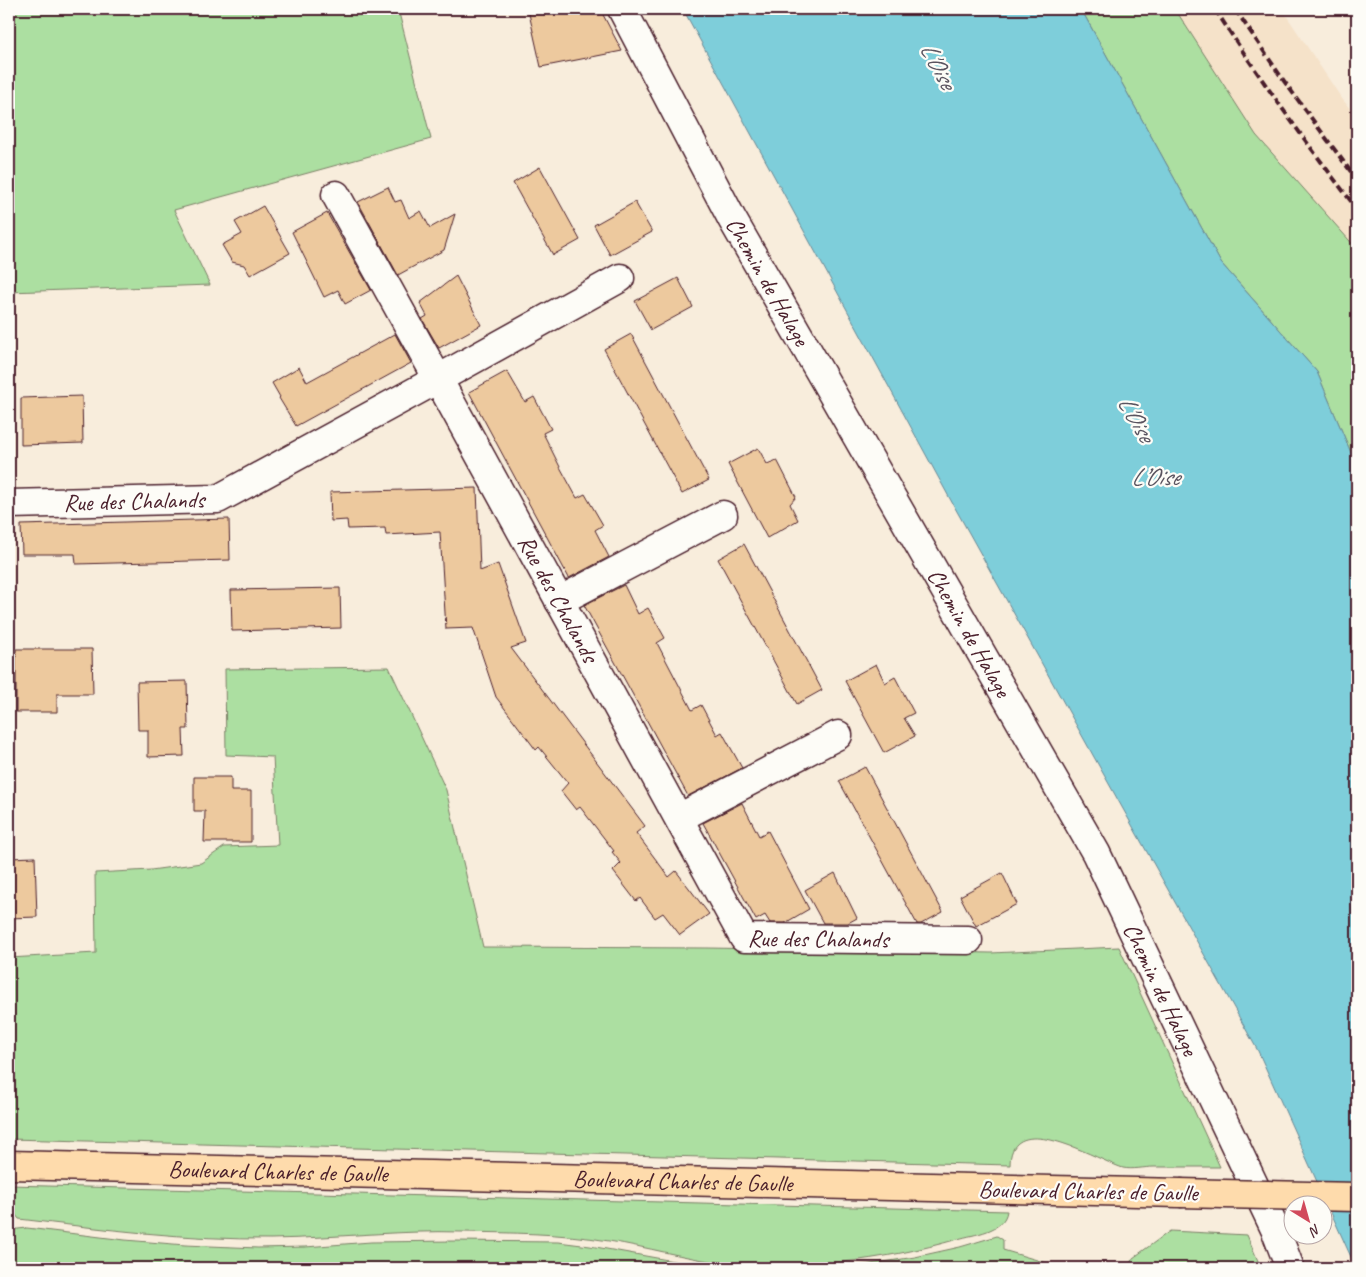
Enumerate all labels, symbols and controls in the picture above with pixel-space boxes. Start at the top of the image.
water label: L'Oise [913,37,965,97]
street label: Chemin de Halage [719,212,818,353]
water label: L'Oise [1110,390,1164,451]
water label: L’Oise [1131,461,1183,493]
street label: Rue des Chalands [63,484,208,518]
street label: Rue des Chalands [511,530,607,670]
street label: Chemin de Halage [921,563,1019,704]
street label: Chemin de Halage [1117,918,1206,1062]
street label: Rue des Chalands [748,923,891,954]
street label: Boulevard Charles de Gaulle [168,1154,390,1189]
street label: Boulevard Charles de Gaulle [573,1163,795,1199]
street label: Boulevard Charles de Gaulle [978,1174,1200,1208]
north arrow [1284,1194,1334,1244]
text: N [1305,1221,1324,1241]

